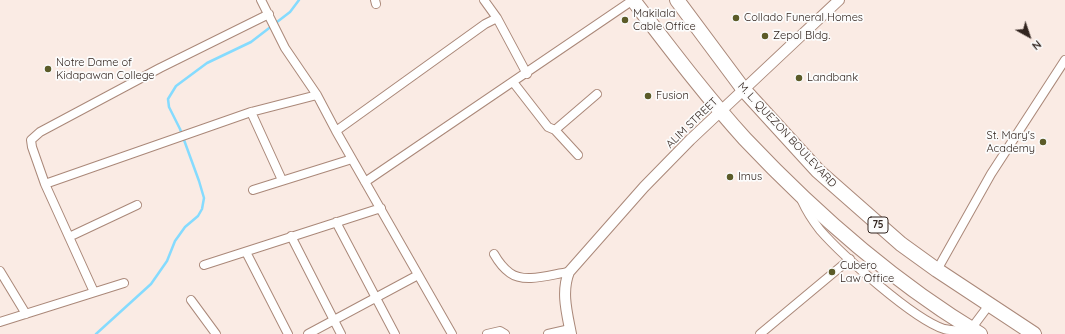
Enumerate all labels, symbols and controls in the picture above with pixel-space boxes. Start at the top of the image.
place label: Makilala Cable Office [633,7,696,33]
place label: Collado Funeral Homes [744,11,863,25]
marker: Collado Funeral Homes [731,13,741,23]
marker: Makilala Cable Office [620,15,630,25]
north arrow [1009,16,1049,56]
place label: Zepol Bldg. [773,29,830,43]
marker: Zepol Bldg. [760,31,770,41]
text: N [1029,37,1044,53]
place label: Notre Dame of Kidapawan College [56,56,155,82]
marker: Notre Dame of Kidapawan College [43,64,53,74]
place label: Landbank [807,71,858,85]
marker: Landbank [794,73,804,83]
street label: M. L. QUEZON BOULEVARD [735,80,839,190]
place label: Fusion [656,89,689,103]
marker: Fusion [643,91,653,101]
street label: ALIM STREET [663,95,721,151]
place label: St. Mary's Academy [986,129,1035,155]
marker: St. Mary's Academy [1038,137,1048,147]
place label: Imus [738,170,762,184]
marker: Imus [725,172,735,182]
road number: 75 [868,217,888,233]
place label: Cubero Law Office [840,259,894,285]
marker: Cubero Law Office [827,267,837,277]

